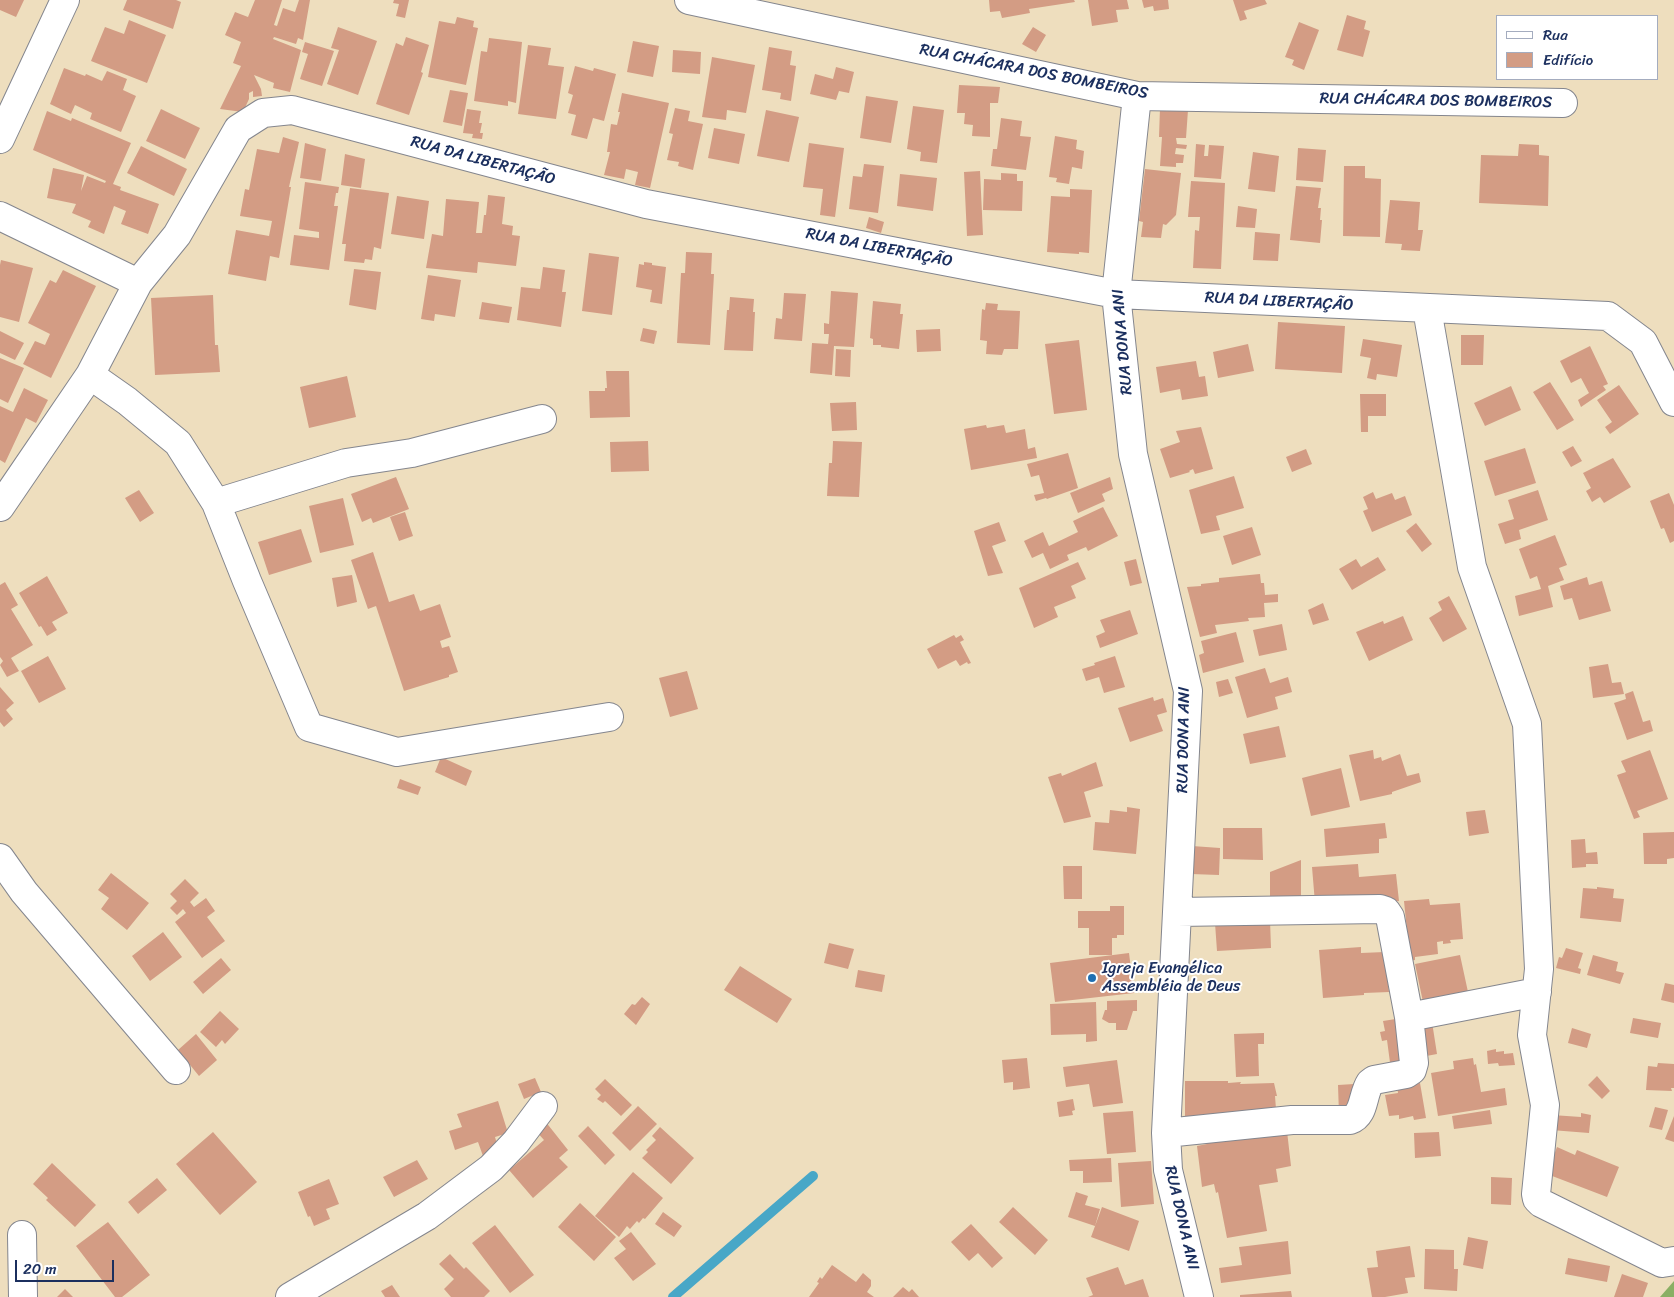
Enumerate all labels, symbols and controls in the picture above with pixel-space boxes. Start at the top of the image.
legend [1496,15,1659,80]
text: Rua [1543,22,1568,48]
street label: RUA CHÁCARA DOS BOMBEIROS [918,40,1150,104]
text: Edifício [1543,47,1593,73]
street label: RUA CHÁCARA DOS BOMBEIROS [1320,89,1552,113]
street label: RUA DA LIBERTAÇÃO [409,132,557,190]
street label: RUA DA LIBERTAÇÃO [804,224,954,272]
street label: RUA DONA ANI [1109,288,1137,396]
street label: RUA DA LIBERTAÇÃO [1204,289,1354,315]
street label: RUA DONA ANI [1173,687,1195,793]
place label: Igreja Evangélica Assembléia de Deus [1102,959,1240,997]
marker: Igreja Evangélica Assembléia de Deus [1086,972,1098,984]
street label: RUA DONA ANI [1160,1164,1202,1272]
scale bar [18,1250,116,1282]
text: 20 m [23,1256,57,1282]

